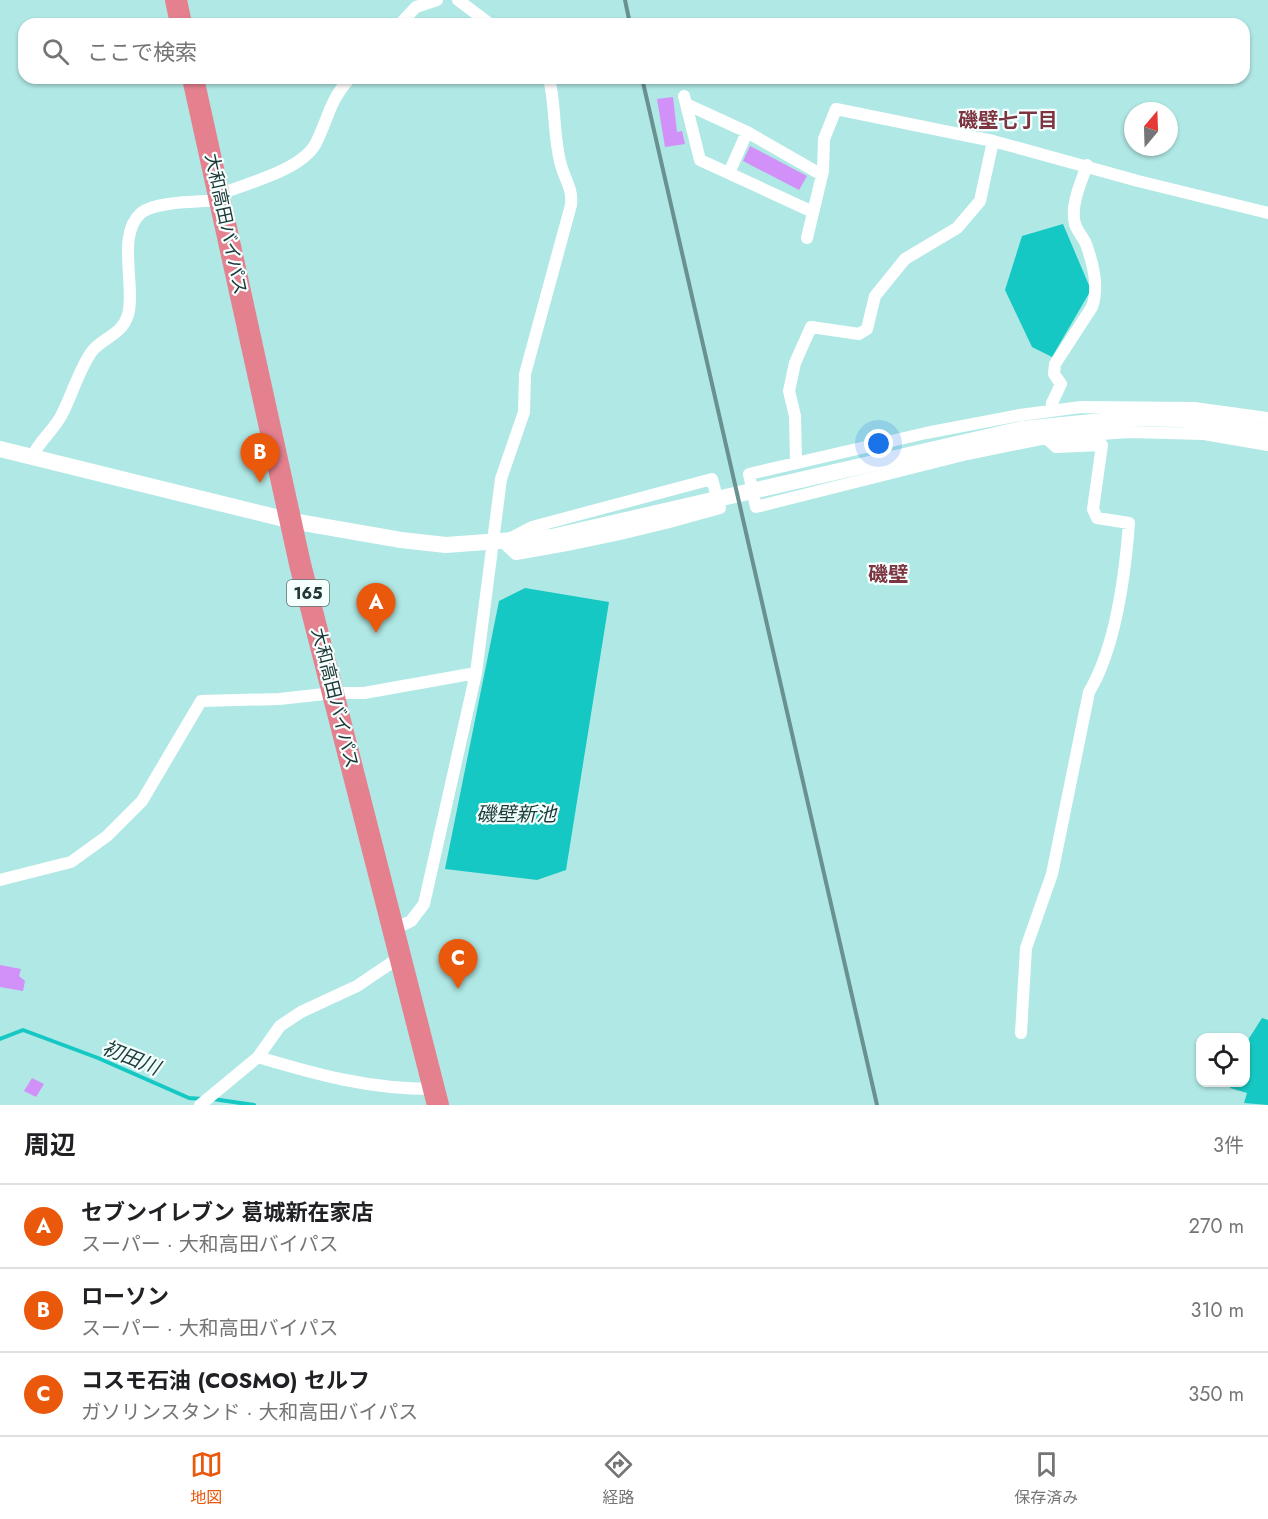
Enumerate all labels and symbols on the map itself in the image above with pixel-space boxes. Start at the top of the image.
north arrow [1124,102,1178,156]
district label: 磯壁七丁目 [958,106,1058,135]
street label: 大和高田バイパス [198,151,254,297]
your location [864,429,893,458]
pin: B [240,434,280,483]
district label: 磯壁 [868,560,908,589]
road number: 165 [287,580,329,606]
pin: A [356,584,395,633]
street label: 大和高田バイパス [305,625,365,771]
water label: 磯壁新池 [476,800,558,829]
pin: C [438,940,478,989]
water label: 初田川 [98,1033,166,1083]

